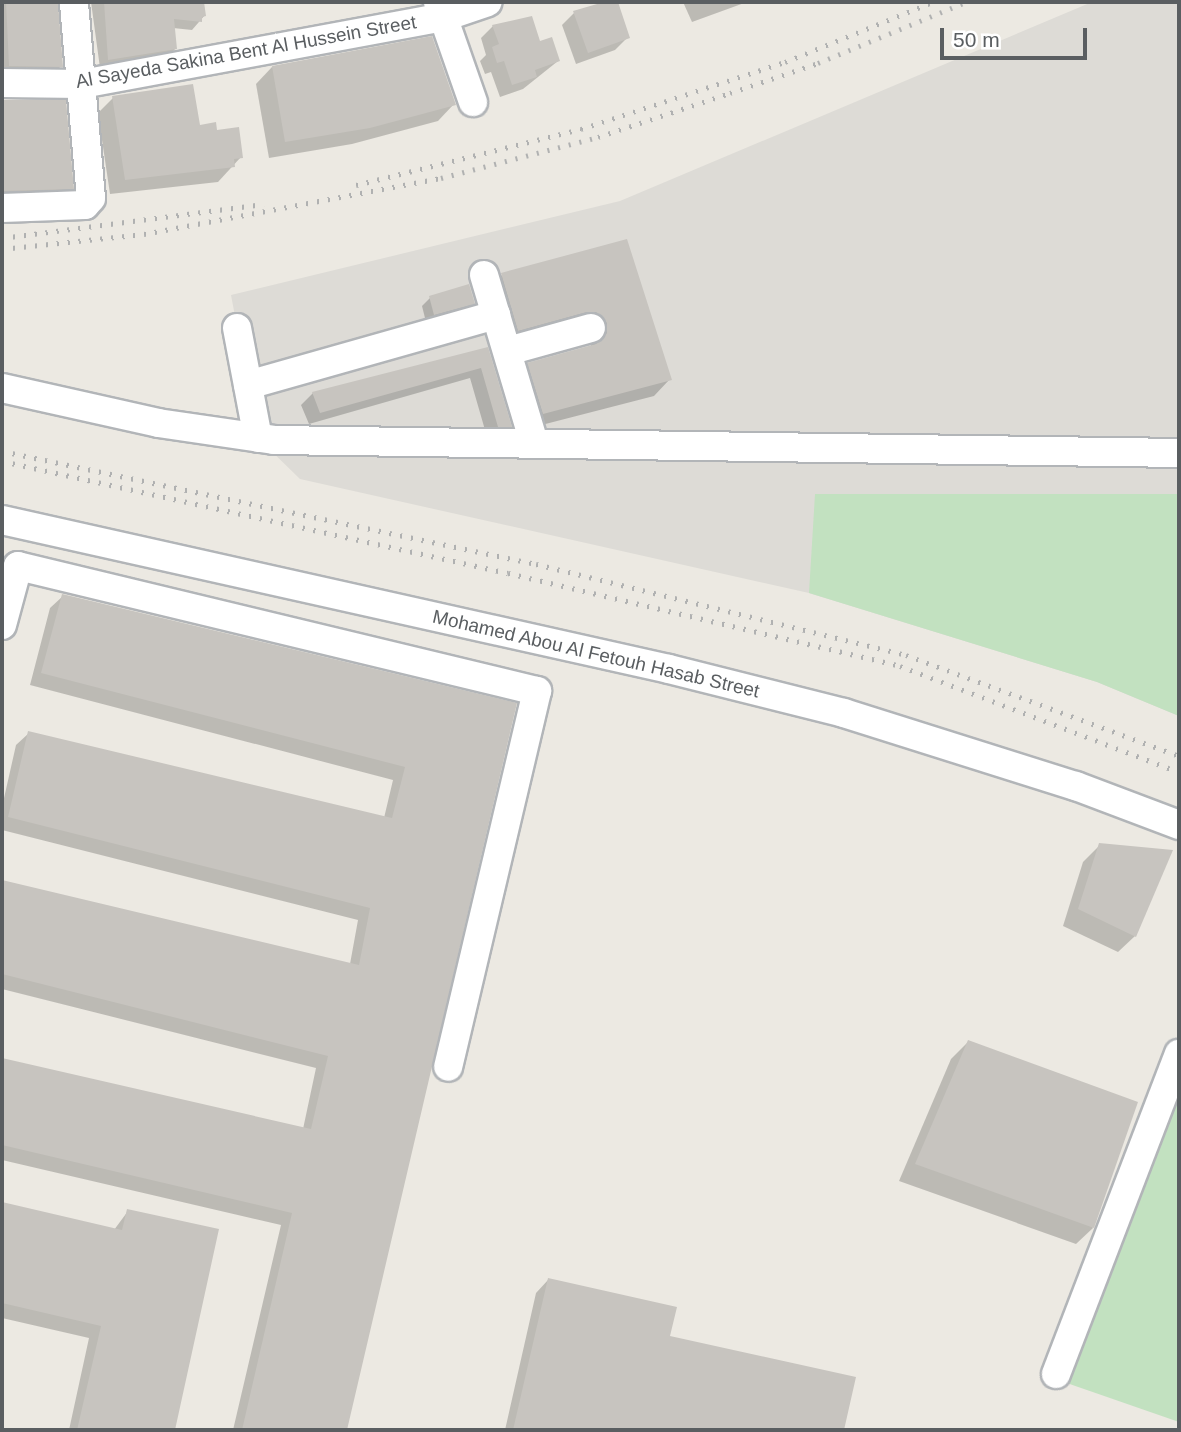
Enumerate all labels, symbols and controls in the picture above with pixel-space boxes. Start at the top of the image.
street label: Al Sayeda Sakina Bent Al Hussein Street [73,11,419,93]
scale bar [943,14,1090,58]
text: 50 m [953,28,1000,51]
street label: Mohamed Abou Al Fetouh Hasab Street [429,605,763,703]

